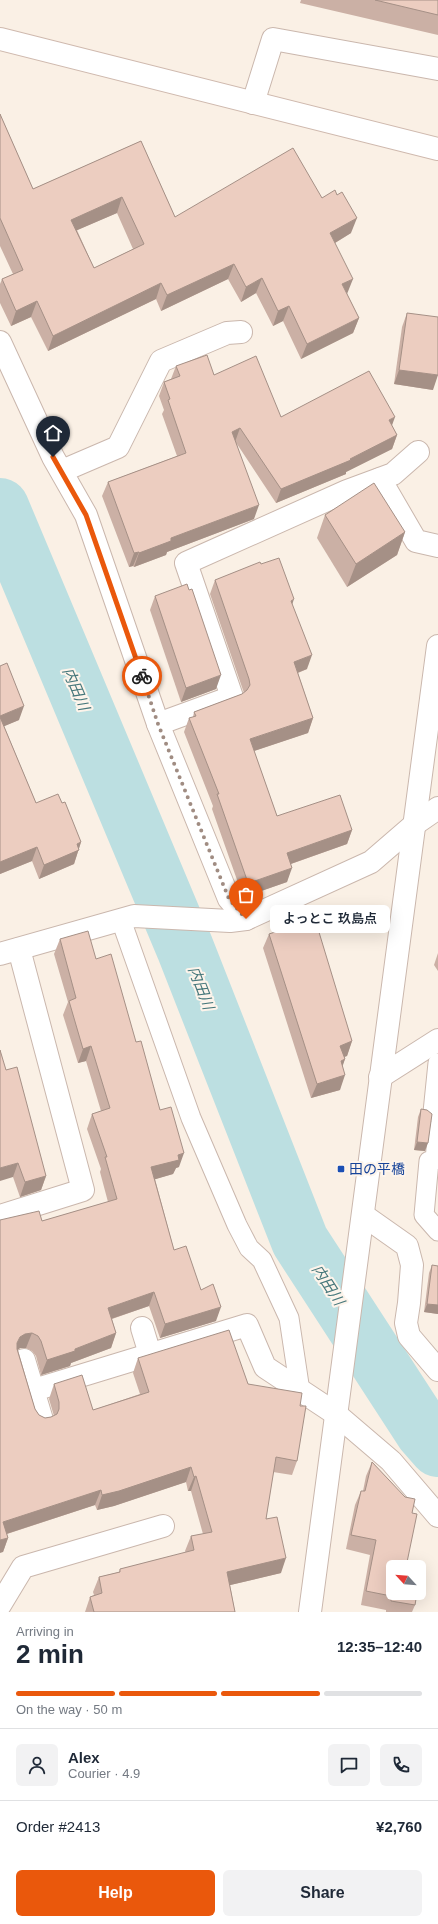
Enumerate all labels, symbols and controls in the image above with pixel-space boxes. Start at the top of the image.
pin [36,416,70,457]
icon: home [42,422,64,444]
courier [122,656,162,696]
water label: 内田川 [60,665,94,715]
icon: bike [131,665,153,687]
pin [229,878,263,919]
icon: bag [235,884,257,906]
callout: よっとこ 玖島点 [270,905,390,933]
text: よっとこ 玖島点 [283,911,377,926]
water label: 内田川 [185,964,218,1014]
place label: 田の平橋 [349,1161,405,1177]
marker: 田の平橋 [336,1164,346,1174]
water label: 内田川 [309,1261,349,1310]
north arrow [386,1560,426,1600]
map controls [386,1560,426,1600]
text: Arriving in [16,1624,74,1639]
text: 12:35–12:40 [337,1638,422,1655]
text: 2 min [16,1639,84,1669]
text: On the way · 50 m [16,1702,122,1717]
button: person [16,1744,58,1786]
button: chat [328,1744,370,1786]
button: phone [380,1744,422,1786]
text: Alex [68,1749,100,1766]
text: Courier · 4.9 [68,1766,140,1781]
text: Order #2413 [16,1818,100,1835]
text: ¥2,760 [376,1818,422,1835]
button: Help [16,1870,215,1916]
button: Share [223,1870,422,1916]

